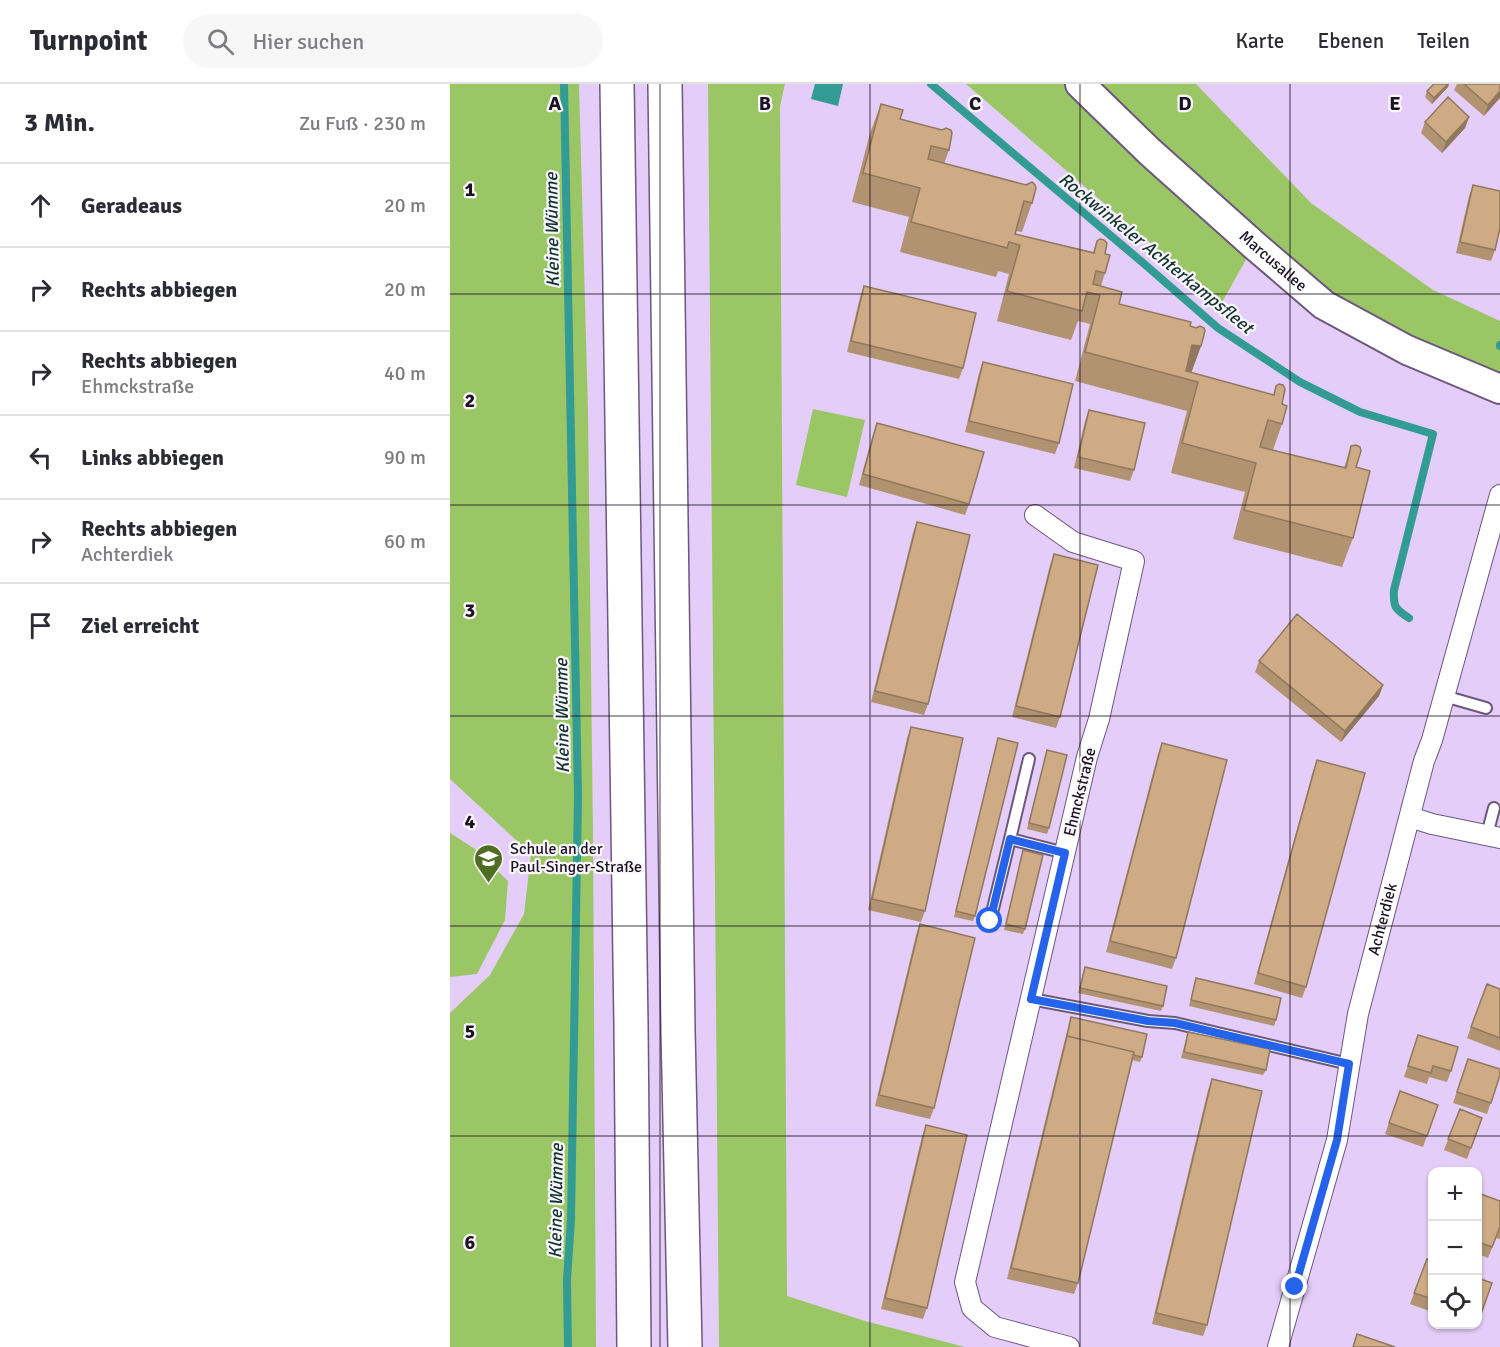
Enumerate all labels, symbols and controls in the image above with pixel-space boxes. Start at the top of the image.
search box [183,14,603,68]
text: Turnpoint [30,24,147,58]
icon: search [204,25,237,58]
text: Hier suchen [252,28,364,55]
text: Karte [1235,28,1284,54]
text: Ebenen [1317,28,1384,54]
text: Teilen [1417,28,1470,54]
text: A [549,91,562,116]
text: B [759,91,771,116]
text: C [969,91,981,116]
text: D [1178,91,1192,116]
text: E [1389,91,1401,116]
text: 3 Min. [24,107,95,139]
text: Zu Fuß · 230 m [299,111,426,136]
water label: Rockwinkeler Achterkampsfleet [1054,168,1260,340]
water label: Kleine Wümme [540,171,564,288]
text: 1 [465,177,476,202]
icon: ahead [24,189,57,222]
text: Geradeaus [81,192,182,219]
text: 20 m [384,193,426,218]
street label: Marcusallee [1235,226,1311,296]
icon: right [24,273,57,306]
text: Rechts abbiegen [81,276,237,303]
text: 20 m [384,277,426,302]
text: Rechts abbiegen [81,347,237,374]
icon: right [24,357,57,390]
text: 40 m [384,361,426,386]
text: Ehmckstraße [81,374,194,399]
text: 2 [465,388,475,413]
icon: left [24,441,57,474]
text: Links abbiegen [81,444,224,471]
text: 90 m [384,445,426,470]
text: Rechts abbiegen [81,515,237,542]
icon: right [24,525,57,558]
text: 60 m [384,529,426,554]
text: Achterdiek [81,542,173,567]
text: 3 [465,598,475,623]
icon: arrive [24,609,57,642]
text: Ziel erreicht [81,612,199,639]
water label: Kleine Wümme [550,657,574,774]
street label: Ehmckstraße [1059,746,1101,838]
text: 4 [465,809,476,834]
place label: Schule an der Paul-Singer-Straße [510,839,642,877]
school or university icon: Schule an der Paul-Singer-Straße [473,842,505,884]
street label: Achterdiek [1364,881,1402,957]
route start [976,907,1002,933]
text: 5 [465,1019,475,1044]
water label: Kleine Wümme [544,1142,568,1259]
map controls [1428,1167,1482,1329]
button: + [1428,1167,1482,1221]
button: − [1428,1221,1482,1275]
text: 6 [465,1230,476,1255]
route end [1281,1273,1307,1299]
button: locate [1428,1275,1482,1329]

